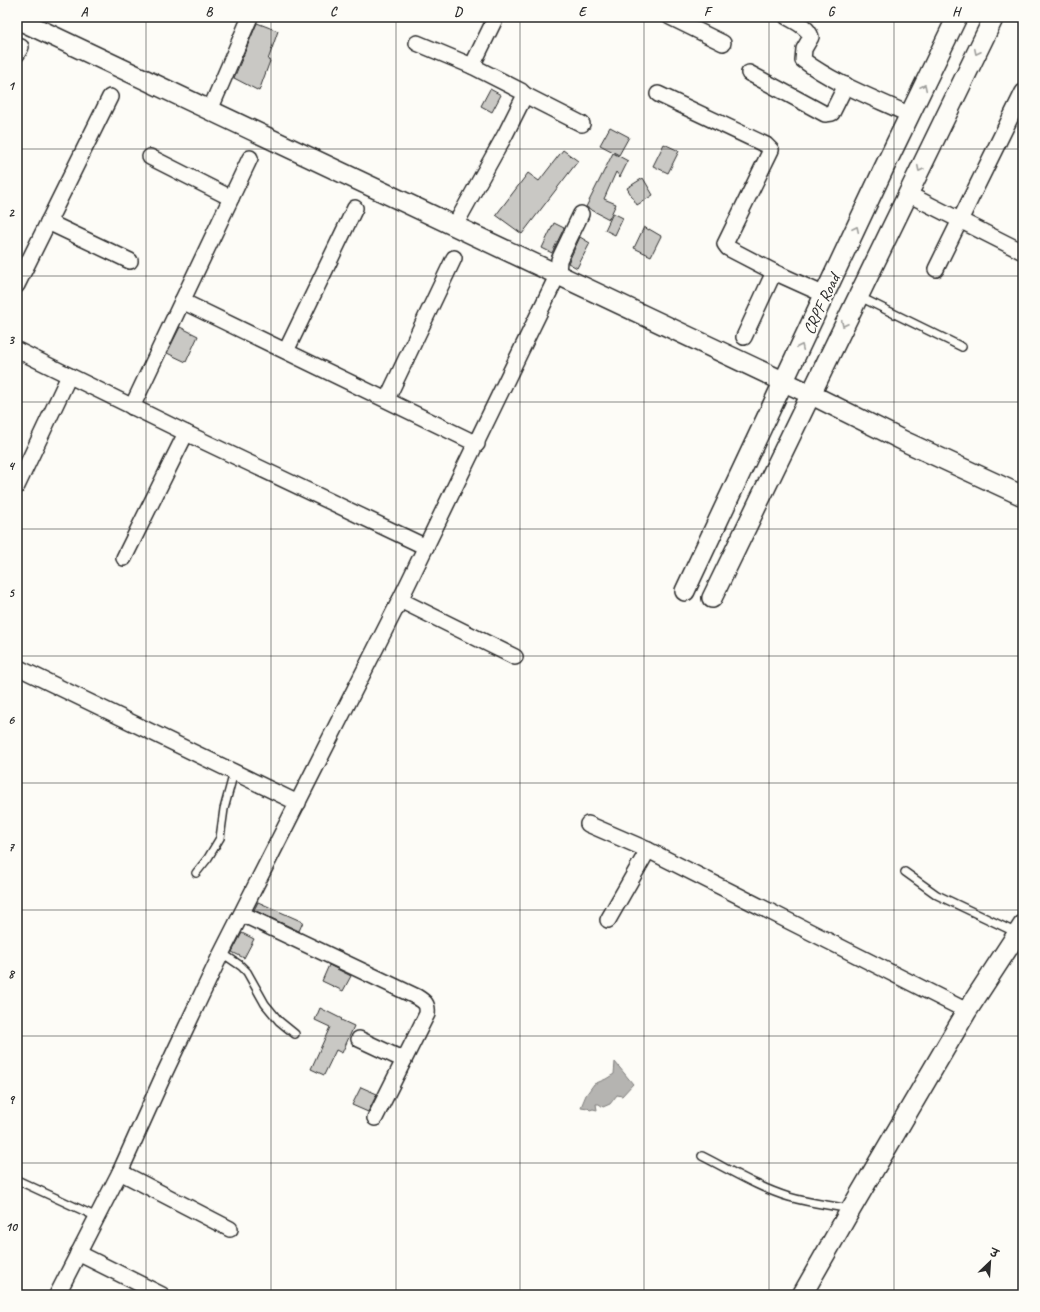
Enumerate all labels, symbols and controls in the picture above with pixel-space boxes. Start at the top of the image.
text: A [81,4,89,20]
text: B [206,4,214,20]
text: C [330,4,338,20]
text: D [454,4,463,20]
text: E [579,4,588,20]
text: F [704,4,713,20]
text: G [828,4,836,20]
text: H [952,4,962,20]
one-way arrow [975,48,982,56]
text: 1 [8,78,16,94]
one-way arrow [919,83,926,91]
one-way arrow [917,165,925,172]
text: 2 [8,205,15,221]
one-way arrow [851,226,859,234]
street label: CRPF Road [798,269,845,338]
one-way arrow [842,319,849,327]
text: 3 [8,332,15,348]
one-way arrow [796,344,804,352]
text: 4 [8,458,16,474]
text: 5 [8,585,15,601]
text: 6 [8,712,15,728]
text: 7 [8,839,15,855]
text: 8 [8,966,16,982]
text: 9 [8,1092,15,1108]
text: 10 [5,1219,18,1235]
north arrow [970,1242,1010,1282]
text: उ [987,1245,1002,1262]

